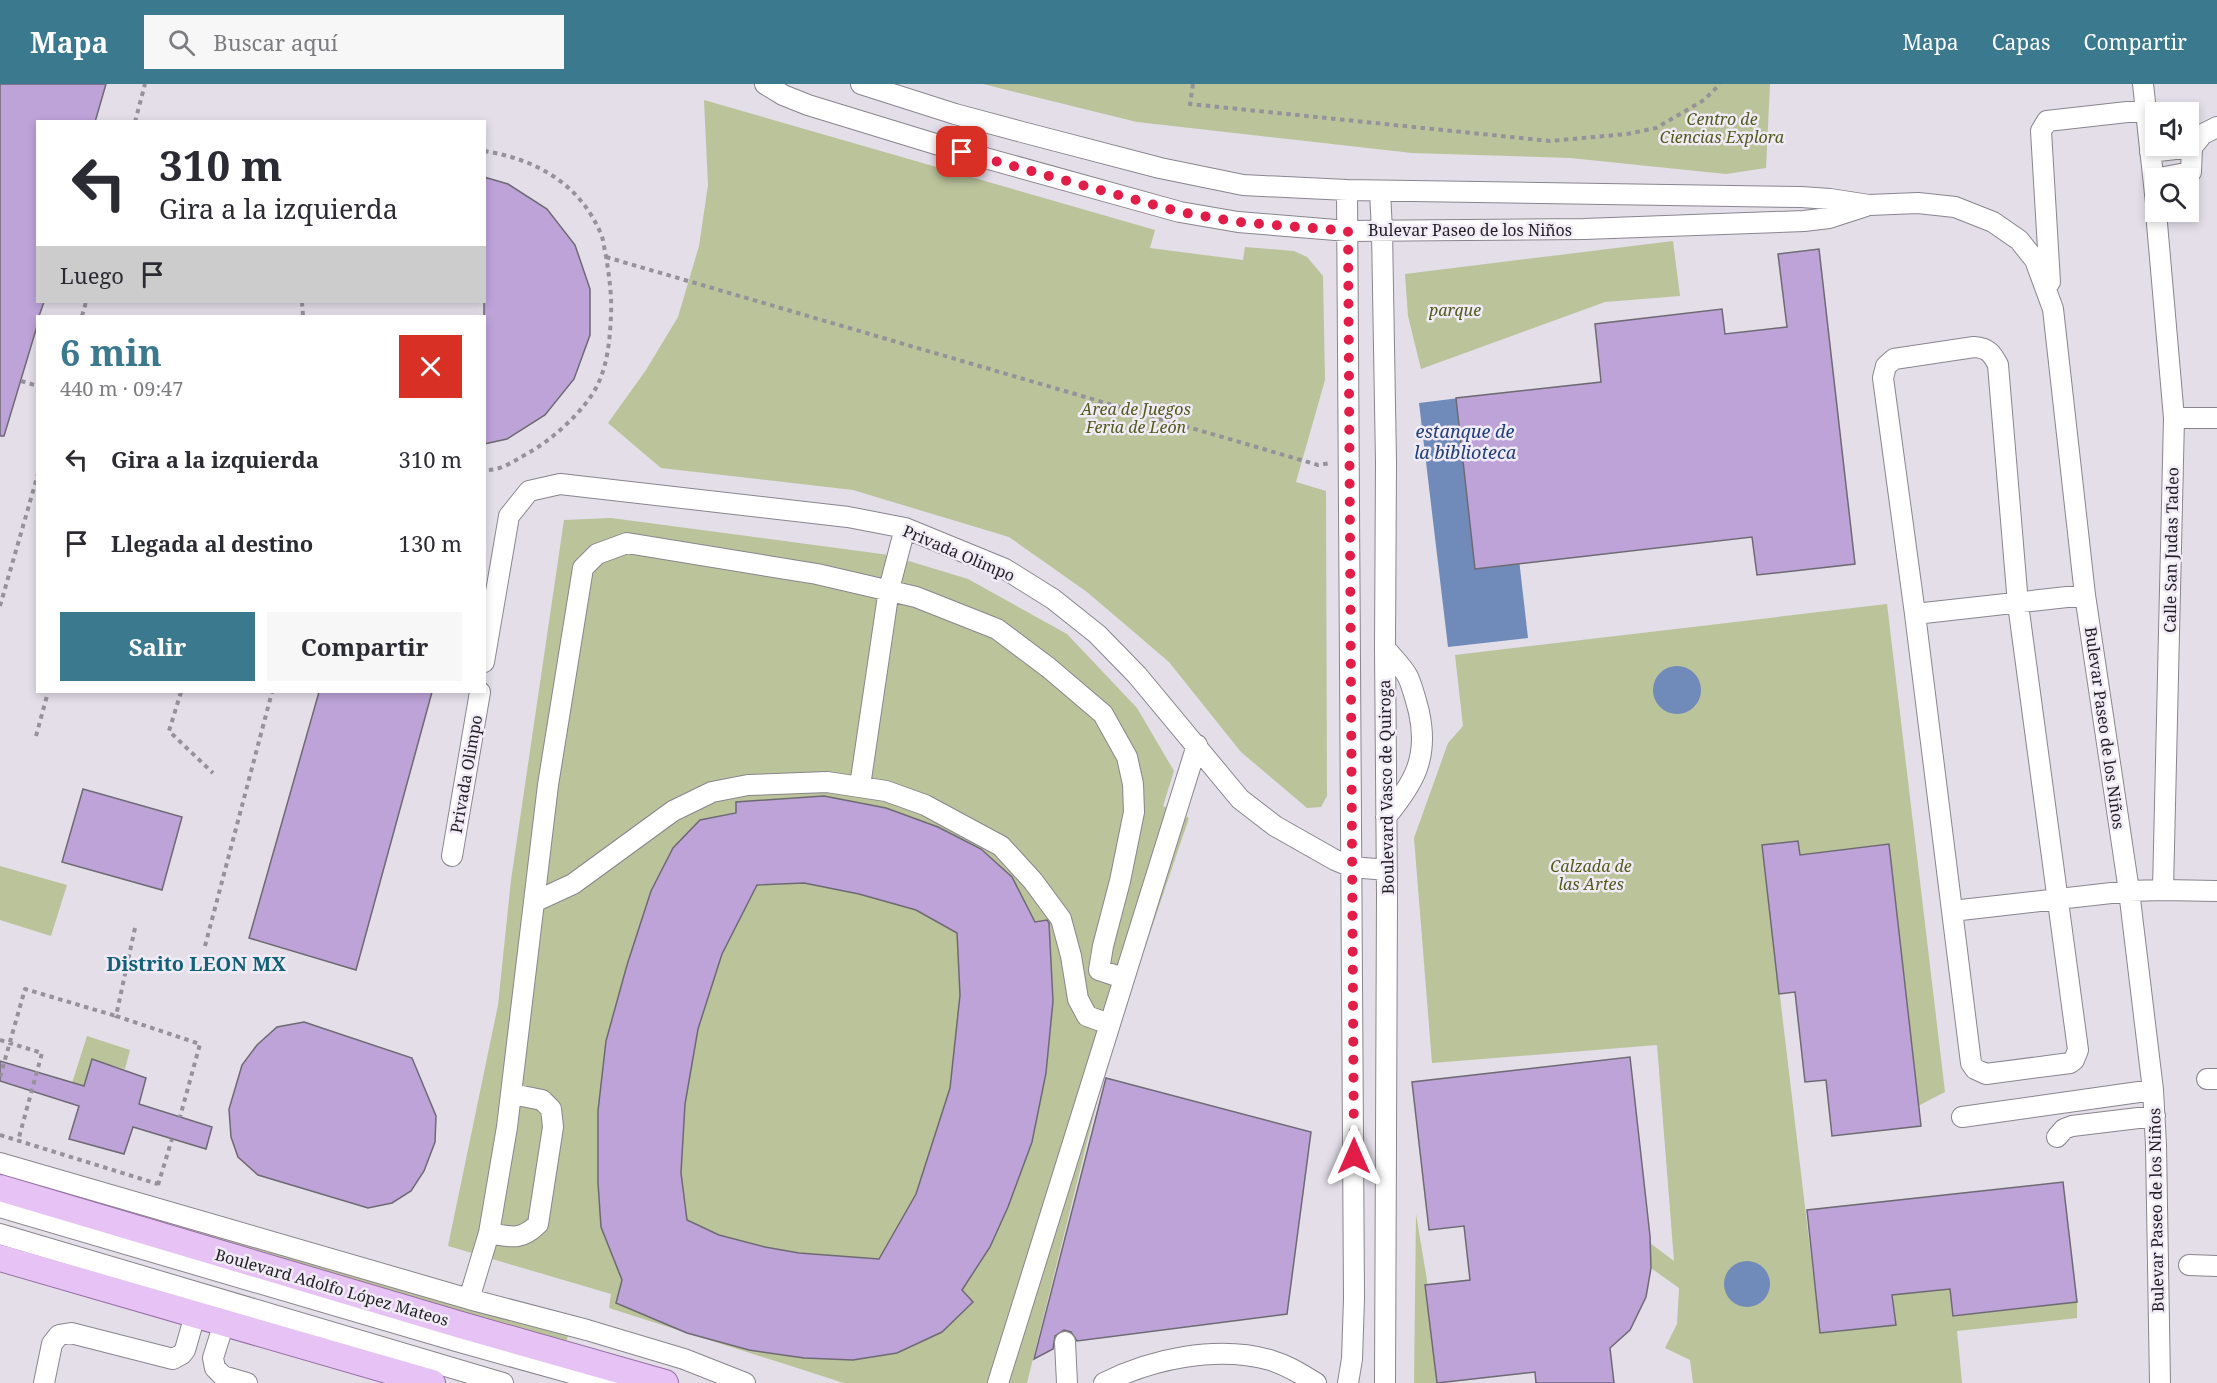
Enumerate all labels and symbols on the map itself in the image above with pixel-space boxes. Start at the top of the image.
park label: Centro de Ciencias Explora [1660,108,1785,148]
pin [936,126,987,177]
street label: Bulevar Paseo de los Niños [1368,219,1572,241]
park label: parque [1428,299,1481,321]
park label: Area de Juegos Feria de León [1080,398,1191,438]
water label: estanque de la biblioteca [1414,419,1517,464]
street label: Calle San Judas Tadeo [2159,467,2183,633]
street label: Privada Olimpo [900,519,1018,587]
street label: Bulevar Paseo de los Niños [2080,625,2130,831]
street label: Boulevard Vasco de Quiroga [1373,680,1399,894]
street label: Privada Olimpo [445,713,487,835]
park label: Calzada de las Artes [1550,855,1632,895]
district label: Distrito LEON MX [106,950,286,977]
street label: Bulevar Paseo de los Niños [2143,1108,2169,1312]
position arrow [1322,1124,1386,1188]
street label: Boulevard Adolfo López Mateos [213,1243,451,1331]

